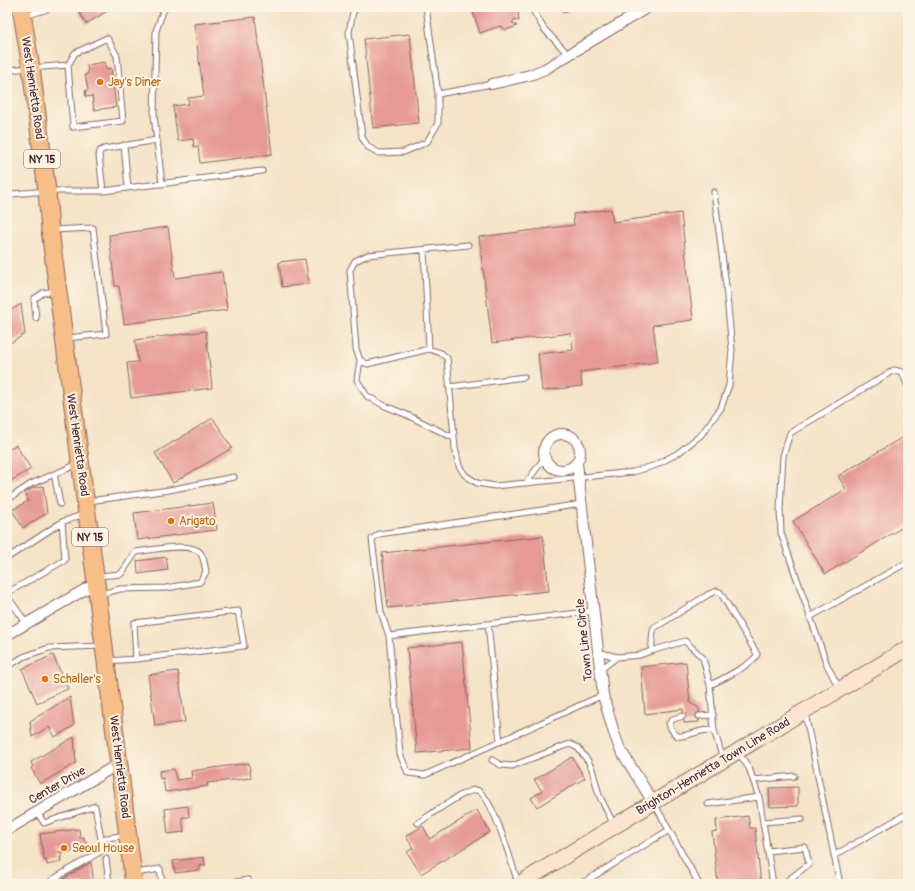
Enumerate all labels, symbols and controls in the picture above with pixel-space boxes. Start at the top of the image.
street label: West Henrietta Road [18,36,47,141]
place label: Jay's Diner [108,75,162,90]
marker: Jay's Diner [95,77,105,87]
road number: NY 15 [24,150,60,168]
street label: West Henrietta Road [63,393,92,498]
place label: Arigato [179,514,216,529]
marker: Arigato [166,516,176,526]
road number: NY 15 [72,528,108,546]
street label: Town Line Circle [573,598,596,682]
place label: Schaller's [53,672,102,687]
marker: Schaller's [40,674,50,684]
street label: Brighton-Henrietta Town Line Road [634,714,793,818]
street label: West Henrietta Road [106,715,133,820]
street label: Center Drive [26,763,88,808]
place label: Seoul House [72,841,134,856]
marker: Seoul House [59,843,69,853]

